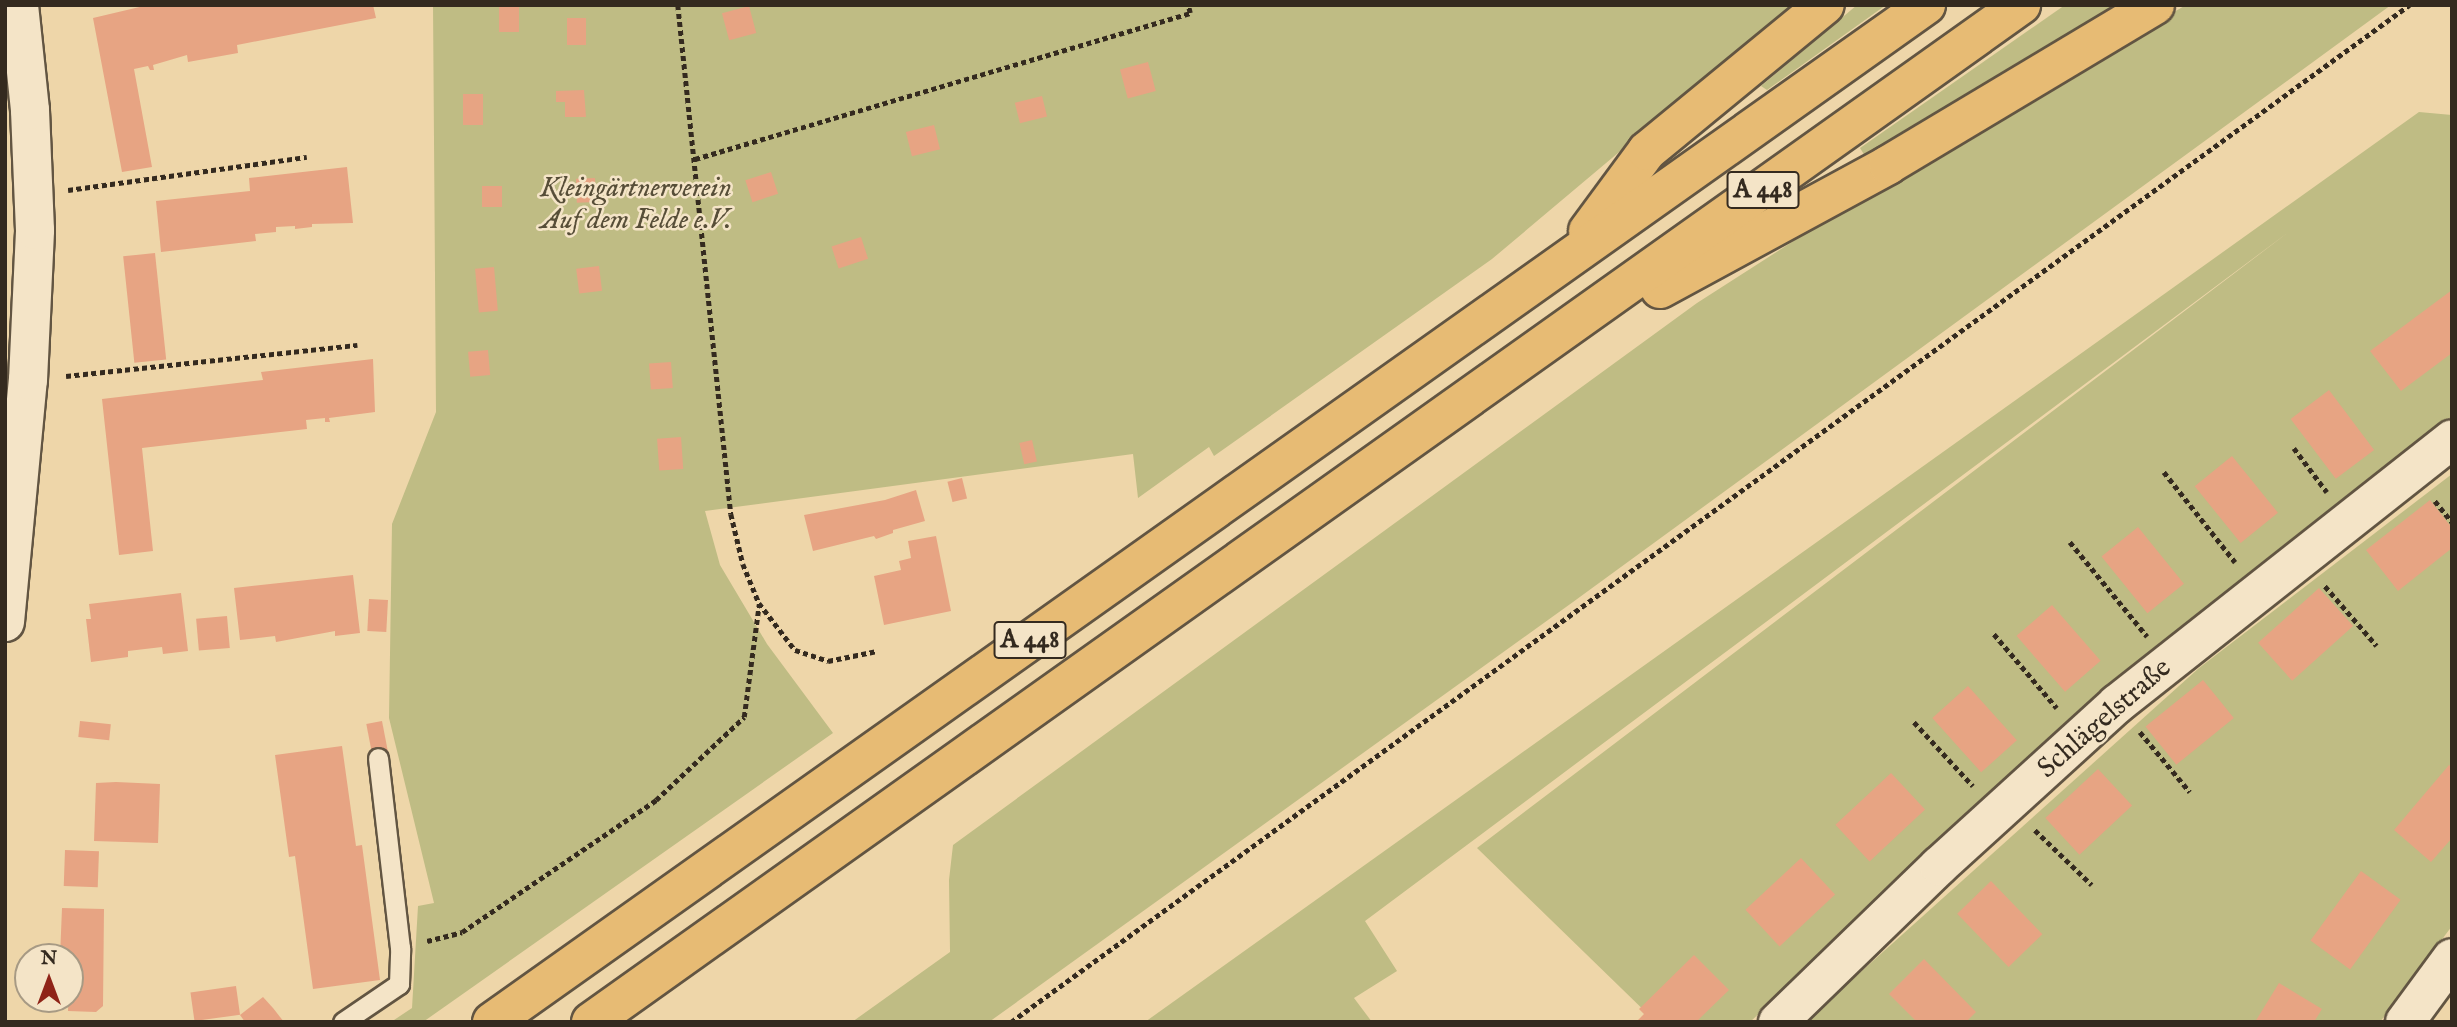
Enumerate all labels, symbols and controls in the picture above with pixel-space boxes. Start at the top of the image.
road number: A 448 [1726,168,1800,212]
park label: Kleingärtnerverein Auf dem Felde e.V. [540,172,732,238]
road number: A 448 [993,618,1067,662]
street label: Schlägelstraße [2031,652,2179,786]
north arrow [14,943,84,1013]
text: N [41,947,57,971]

